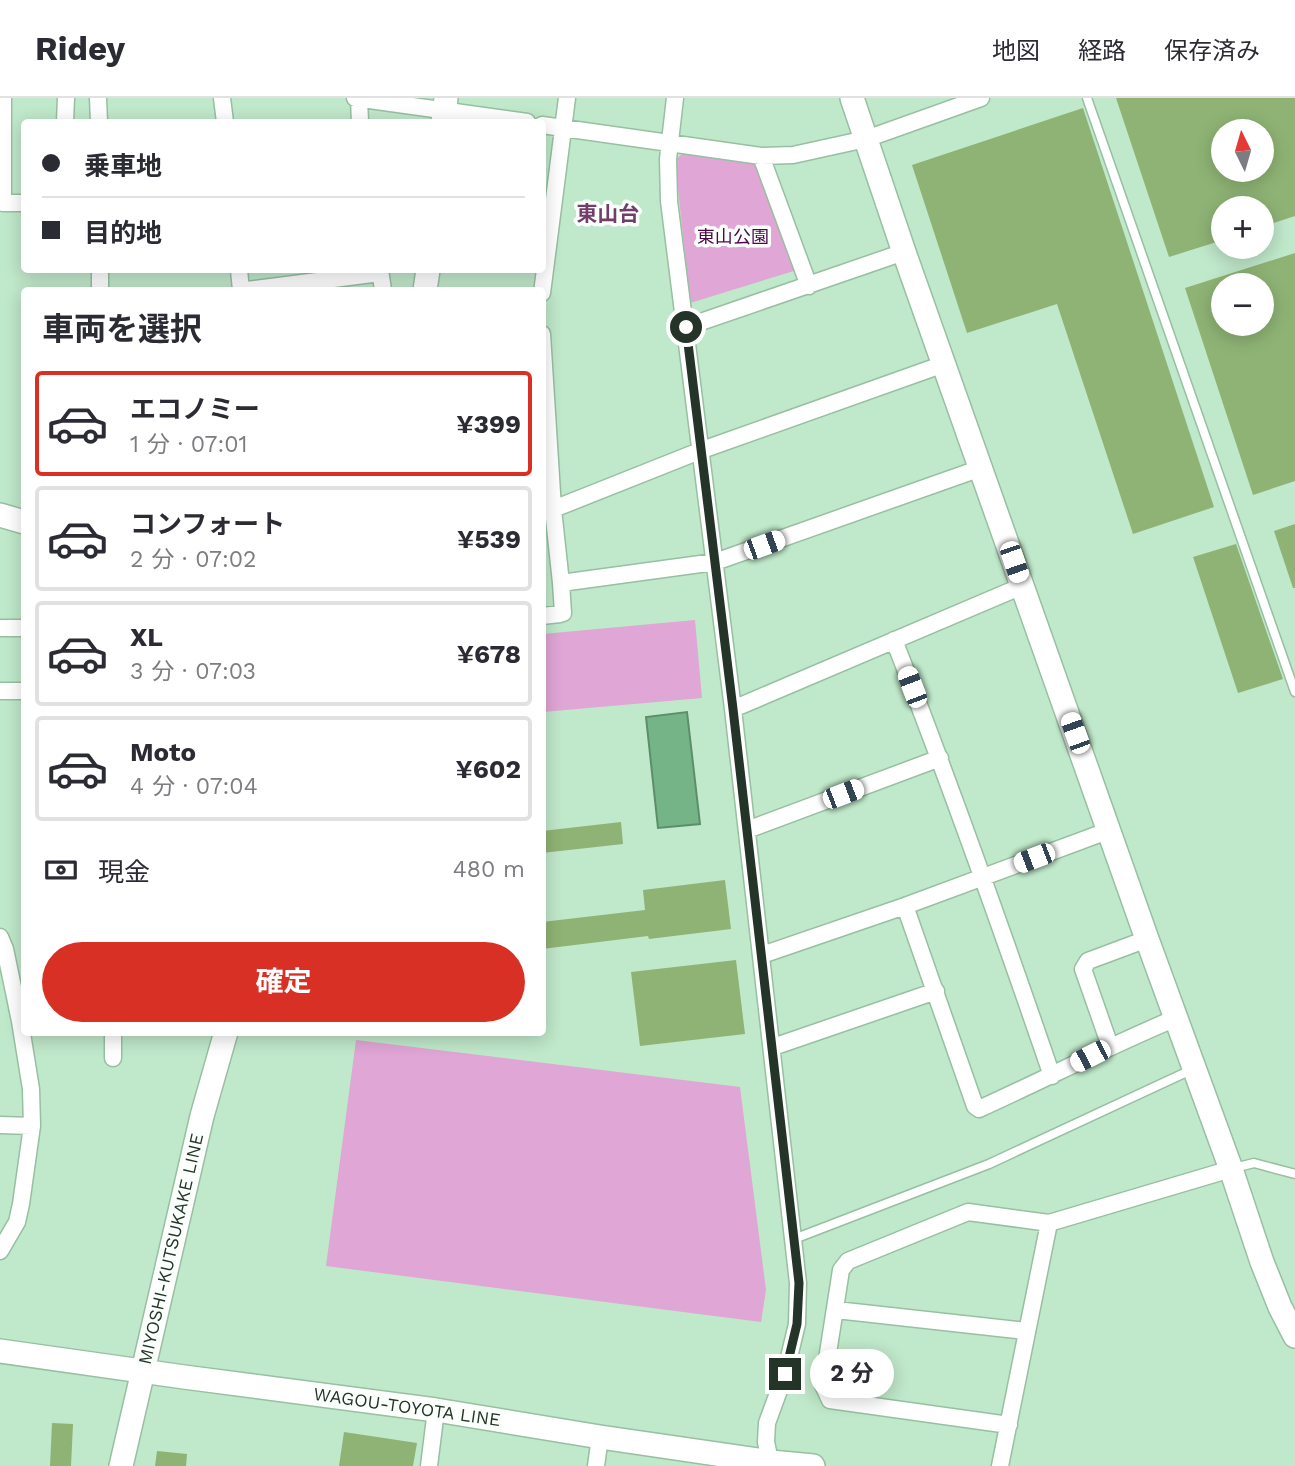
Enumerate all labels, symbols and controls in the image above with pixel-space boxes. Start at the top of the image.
text: Ridey [35,29,125,68]
text: 地図 [992,37,1040,65]
text: 経路 [1078,37,1126,65]
text: 保存済み [1164,37,1260,65]
north arrow [1211,119,1274,182]
map controls [1211,119,1274,336]
text: 乗車地 [84,151,162,181]
button: + [1211,196,1274,259]
district label: 東山台 [577,201,640,226]
text: 目的地 [84,218,162,248]
park label: 東山公園 [697,226,769,247]
button: − [1211,273,1274,336]
text: 車両を選択 [42,310,202,348]
route start [670,311,702,343]
icon: car [46,392,109,455]
text: エコノミー [130,394,260,424]
text: ¥399 [456,409,521,439]
text: 1 分 · 07:01 [130,431,248,458]
icon: car [46,507,109,570]
text: コンフォート [130,509,285,539]
text: ¥539 [457,524,521,554]
car [741,528,788,562]
car [998,539,1031,585]
text: 2 分 · 07:02 [130,546,256,573]
icon: car [46,622,109,685]
text: XL [130,622,163,652]
text: ¥678 [457,639,521,669]
text: 3 分 · 07:03 [130,658,256,685]
car [895,664,930,710]
car [1058,710,1093,756]
icon: car [46,737,109,800]
text: Moto [130,737,196,767]
text: ¥602 [455,754,521,784]
text: 4 分 · 07:04 [130,773,258,800]
car [820,777,867,811]
car [1011,841,1058,875]
icon: cash [42,851,80,889]
text: 480 m [453,856,525,883]
text: 現金 [98,857,150,887]
button: 確定 [42,942,525,1022]
car [1067,1037,1114,1075]
street label: MIYOSHI-KUTSUKAKE LINE [134,1131,207,1366]
callout: 2 分 [810,1350,894,1398]
route end [769,1358,801,1390]
text: 2 分 [830,1360,874,1387]
street label: WAGOU-TOYOTA LINE [312,1383,502,1430]

